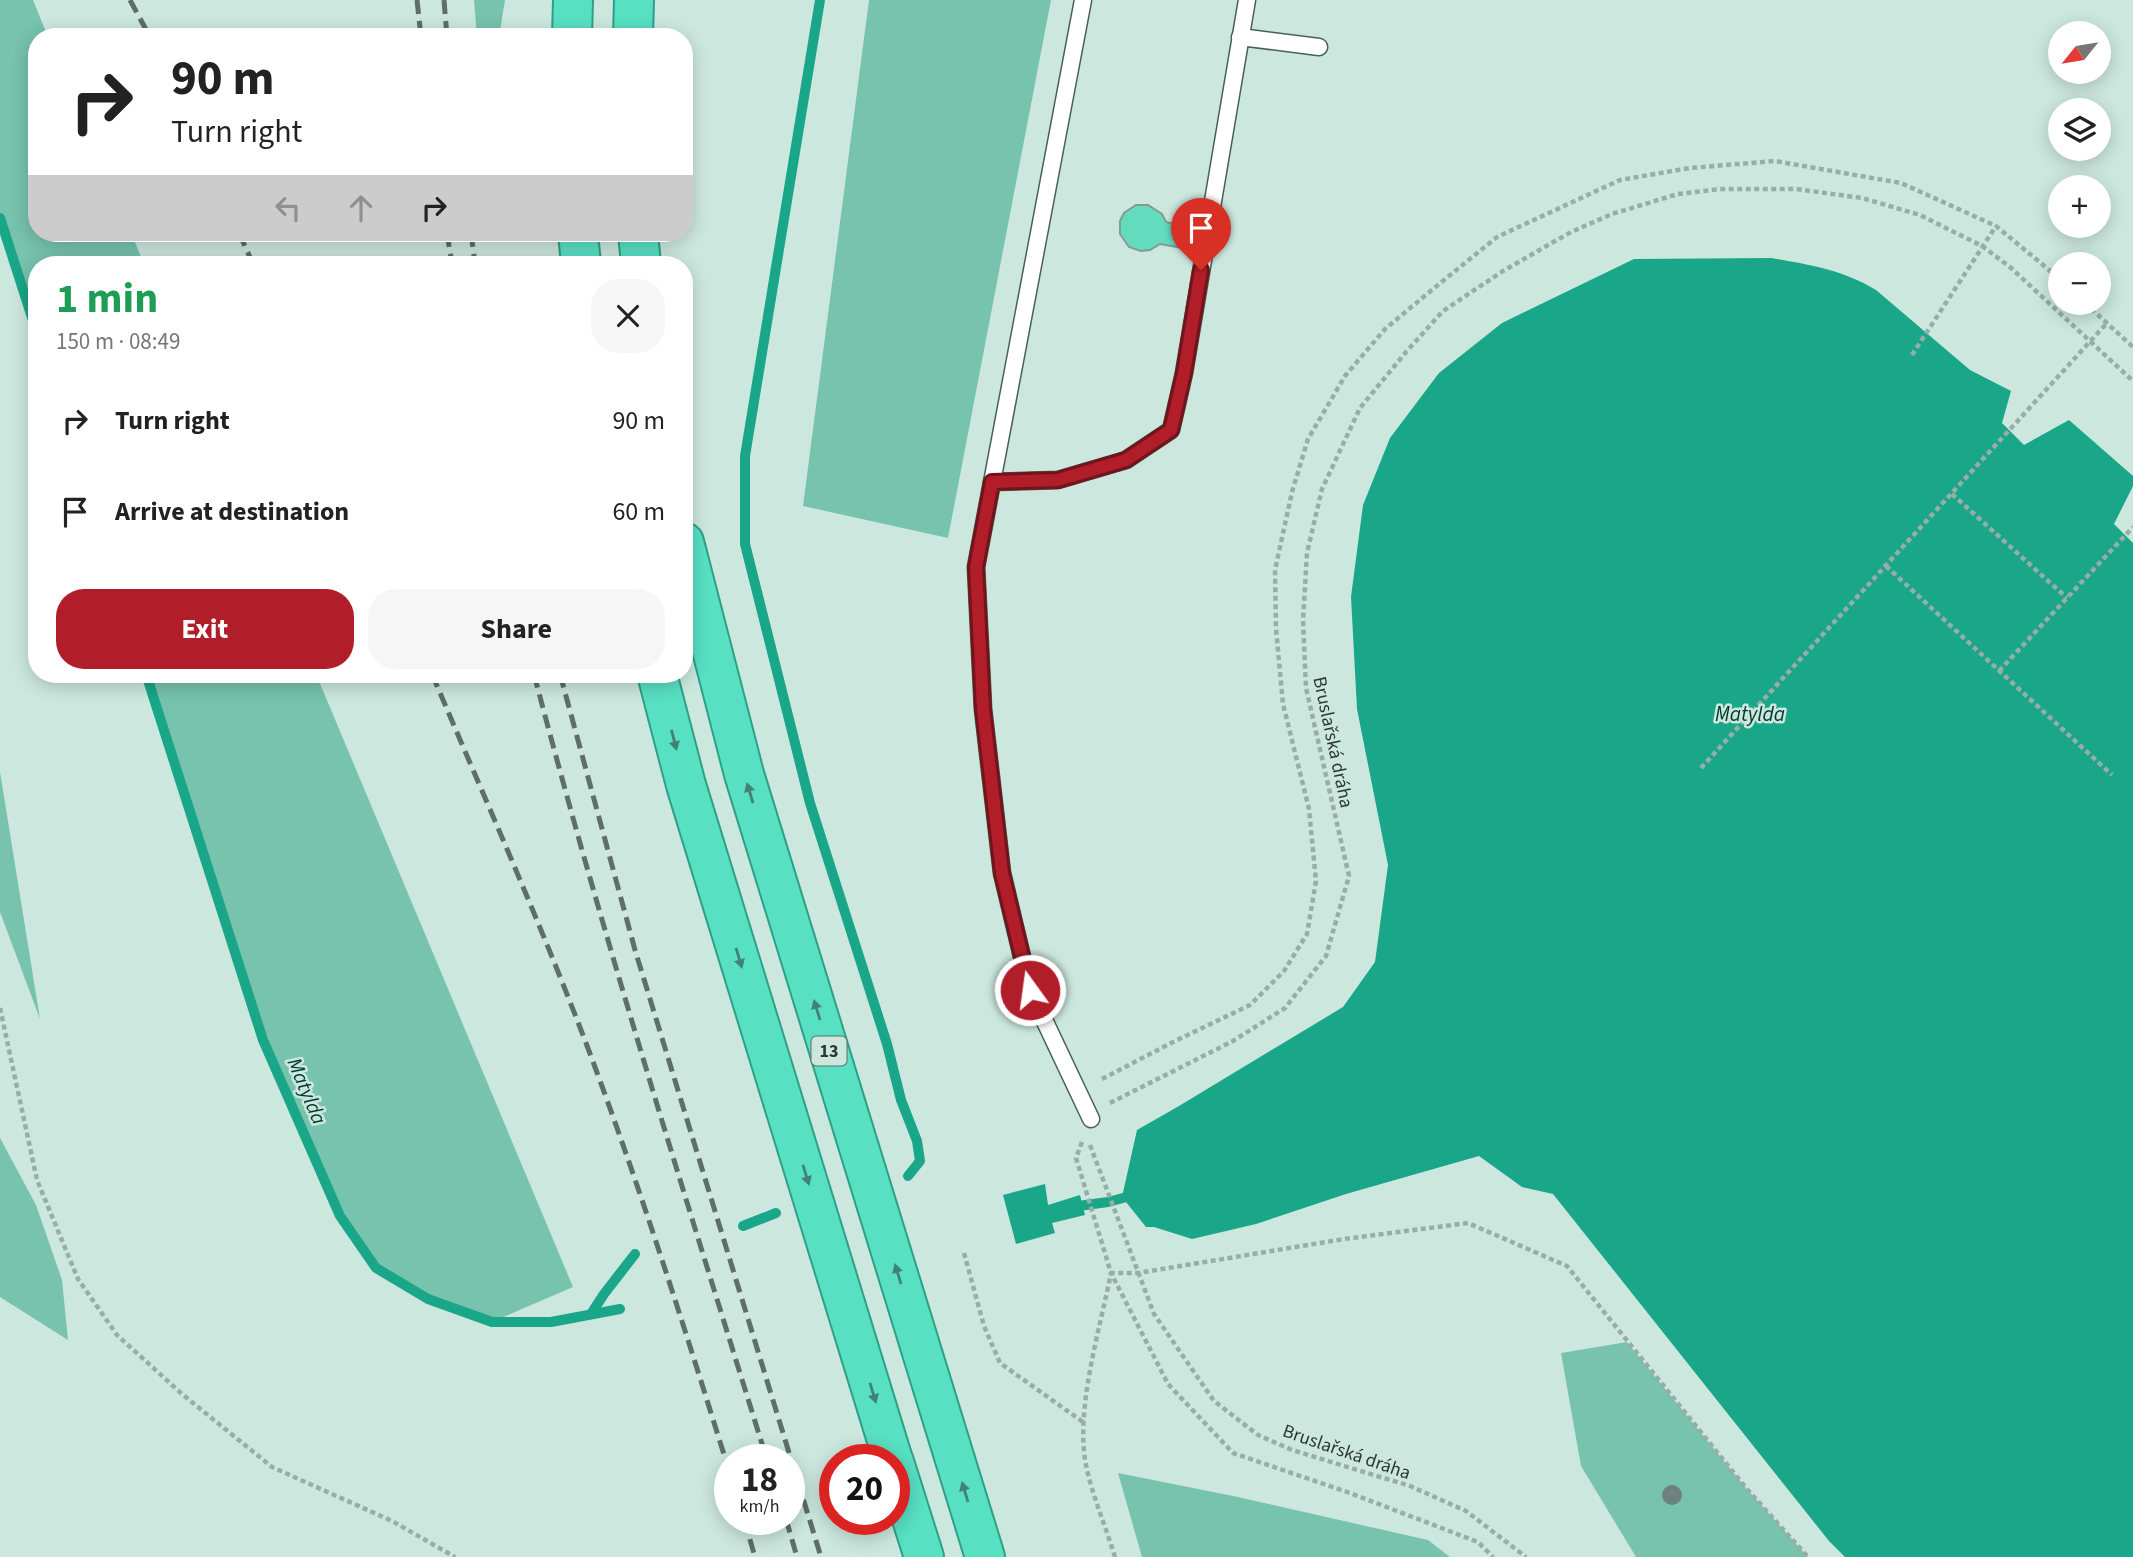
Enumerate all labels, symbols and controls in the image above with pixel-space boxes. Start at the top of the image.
north arrow [2048,21,2110,84]
map controls [2048,21,2111,315]
text: 90 m [171,44,275,114]
icon: right [56,56,147,147]
button: layers [2048,98,2111,161]
text: Turn right [171,109,302,155]
button: + [2048,175,2111,238]
icon: left [269,189,307,227]
icon: ahead [342,189,380,227]
icon: right [415,189,453,227]
pin [1171,198,1231,270]
icon: arrive [1182,209,1220,247]
button: − [2048,252,2111,315]
text: 1 min [56,269,158,329]
button: close [591,279,665,353]
text: 150 m · 08:49 [56,325,180,358]
icon: right [56,402,94,440]
text: Turn right [115,402,230,439]
text: 90 m [612,402,665,439]
icon: arrive [56,493,94,531]
text: Arrive at destination [115,493,349,530]
text: 60 m [612,493,665,530]
button: Exit [56,589,354,669]
button: Share [368,589,665,669]
street label: Bruslařská dráha [1305,674,1360,811]
water label: Matylda [1715,699,1785,729]
one-way arrow [669,729,680,751]
one-way arrow [744,782,755,803]
one-way arrow [734,948,744,969]
position arrow [993,953,1067,1027]
one-way arrow [811,999,821,1020]
road number: 13 [812,1036,846,1066]
water label: Matylda [280,1053,334,1129]
one-way arrow [801,1165,811,1186]
one-way arrow [893,1264,903,1285]
one-way arrow [868,1383,878,1404]
street label: Bruslařská dráha [1279,1418,1414,1487]
speed limit sign: 20 [819,1444,910,1535]
text: 18 [741,1455,778,1505]
one-way arrow [959,1481,970,1502]
text: km/h [740,1494,779,1519]

